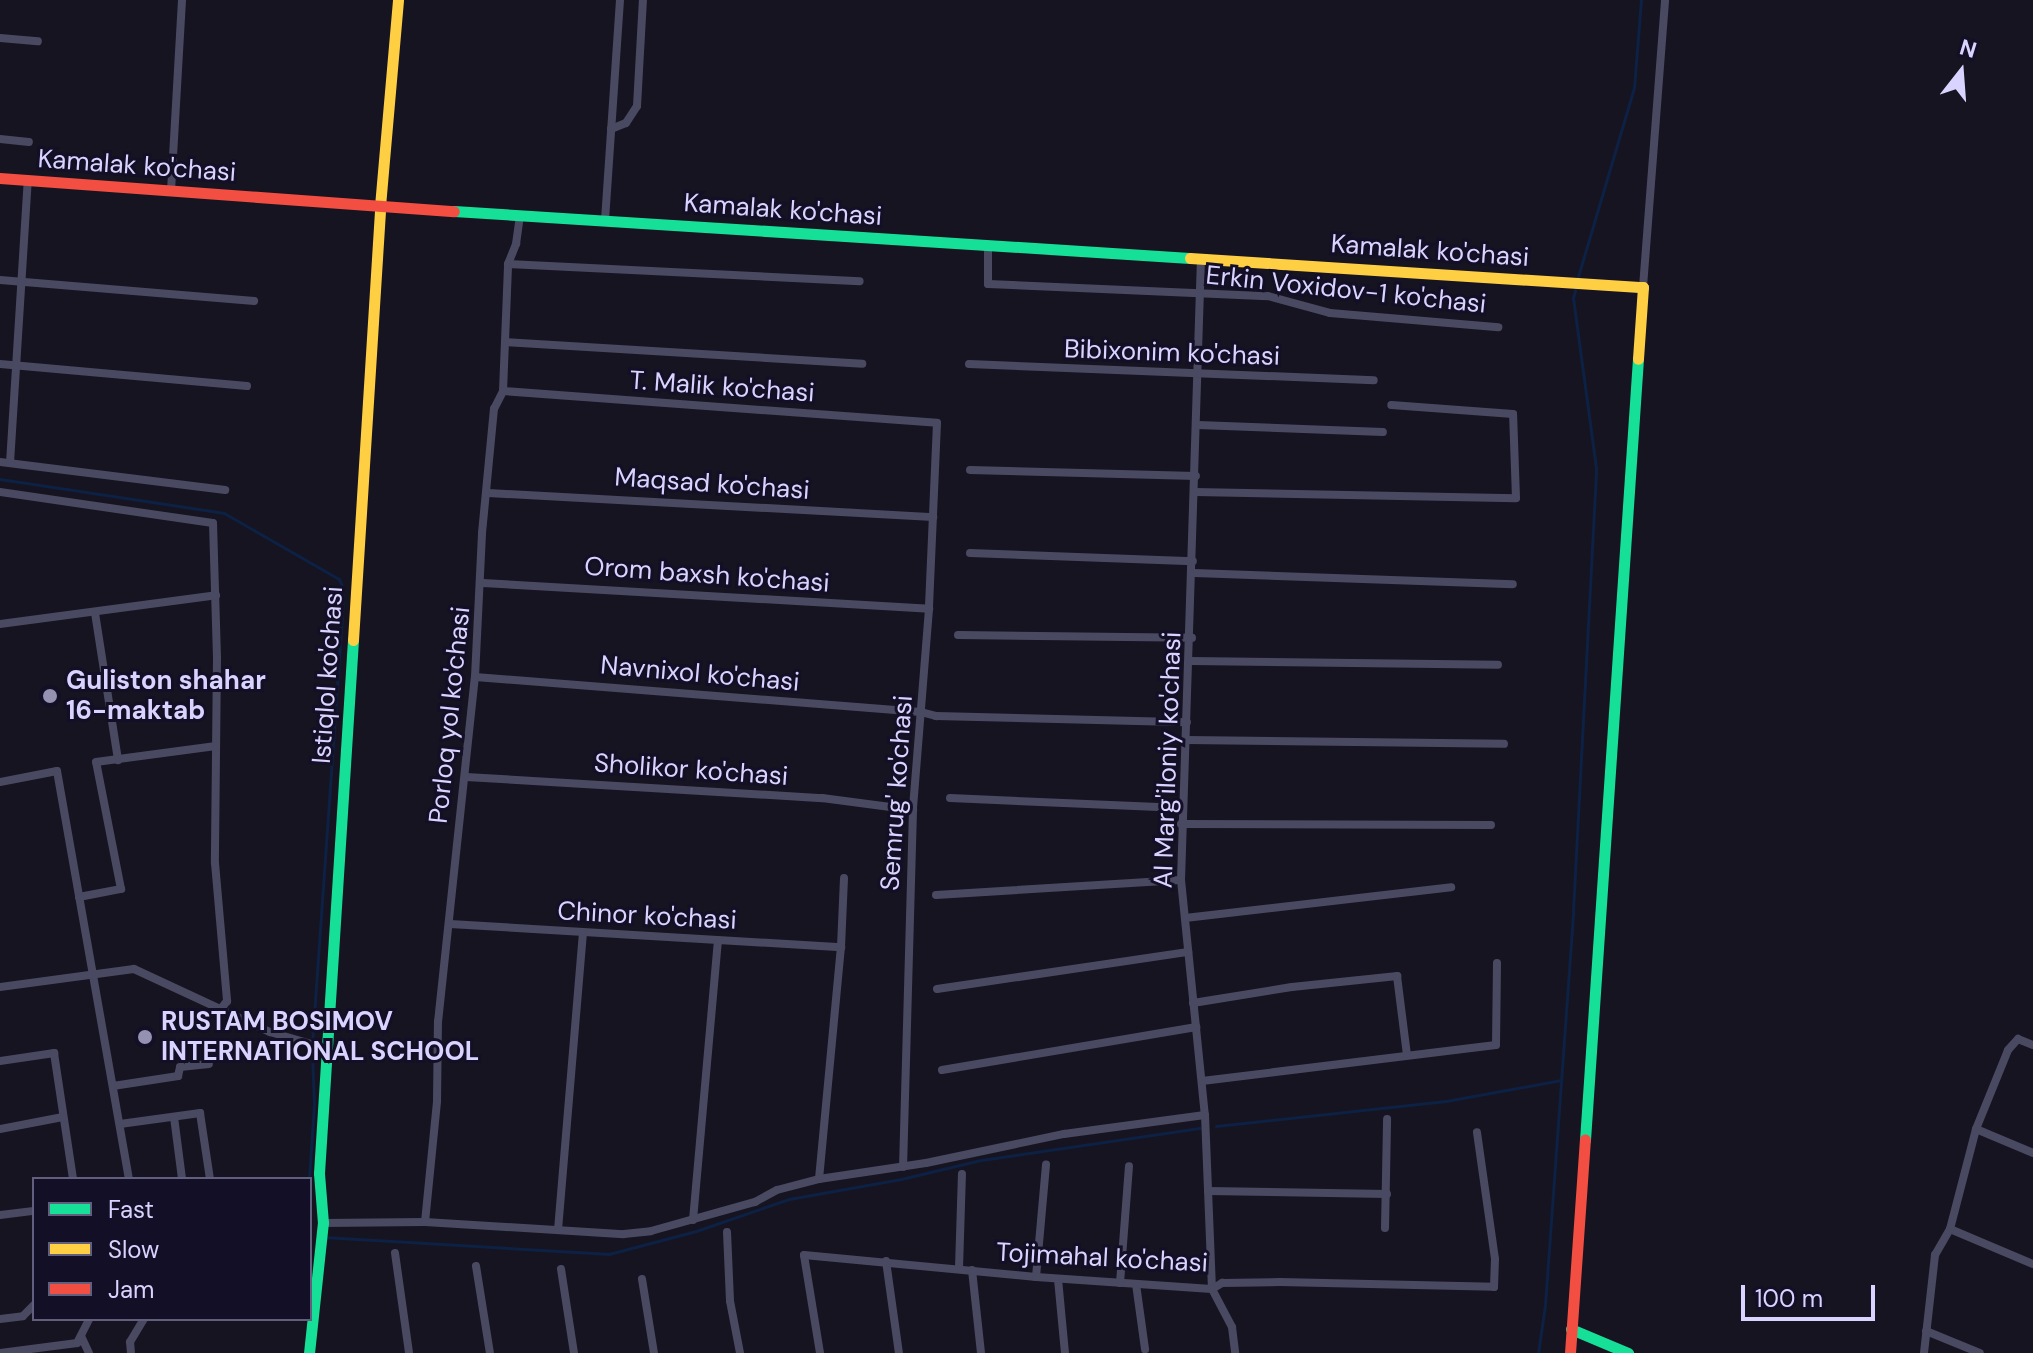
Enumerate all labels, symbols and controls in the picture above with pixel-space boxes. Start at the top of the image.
north arrow [1921,32,2001,112]
text: N [1956,32,1980,65]
street label: Kamalak ko'chasi [37,144,237,188]
street label: Kamalak ko'chasi [683,188,883,232]
street label: Kamalak ko'chasi [1330,229,1530,273]
street label: Erkin Voxidov-1 ko'chasi [1204,260,1488,320]
street label: Bibixonim ko'chasi [1063,334,1281,372]
street label: T. Malik ko'chasi [628,365,816,409]
street label: Maqsad ko'chasi [613,462,811,506]
street label: Orom baxsh ko'chasi [583,551,831,599]
street label: Istiqlol ko'chasi [306,585,350,765]
street label: Porloq yol ko'chasi [423,605,477,825]
street label: Al Marg'iloniy ko'chasi [1148,631,1188,889]
street label: Navnixol ko'chasi [599,650,801,698]
place label: Guliston shahar 16-maktab [66,665,266,726]
marker: Guliston shahar 16-maktab [41,687,59,705]
street label: Semrug' ko'chasi [875,694,919,892]
street label: Sholikor ko'chasi [593,748,789,792]
street label: Chinor ko'chasi [557,896,737,936]
place label: RUSTAM BOSIMOV INTERNATIONAL SCHOOL [161,1006,479,1068]
marker: RUSTAM BOSIMOV INTERNATIONAL SCHOOL [136,1028,154,1046]
legend [32,1177,312,1321]
text: Fast [108,1194,154,1225]
text: Slow [108,1234,159,1265]
street label: Tojimahal ko'chasi [995,1237,1209,1279]
scale bar [1745,1269,1879,1319]
text: Jam [108,1274,154,1305]
text: 100 m [1755,1283,1823,1314]

